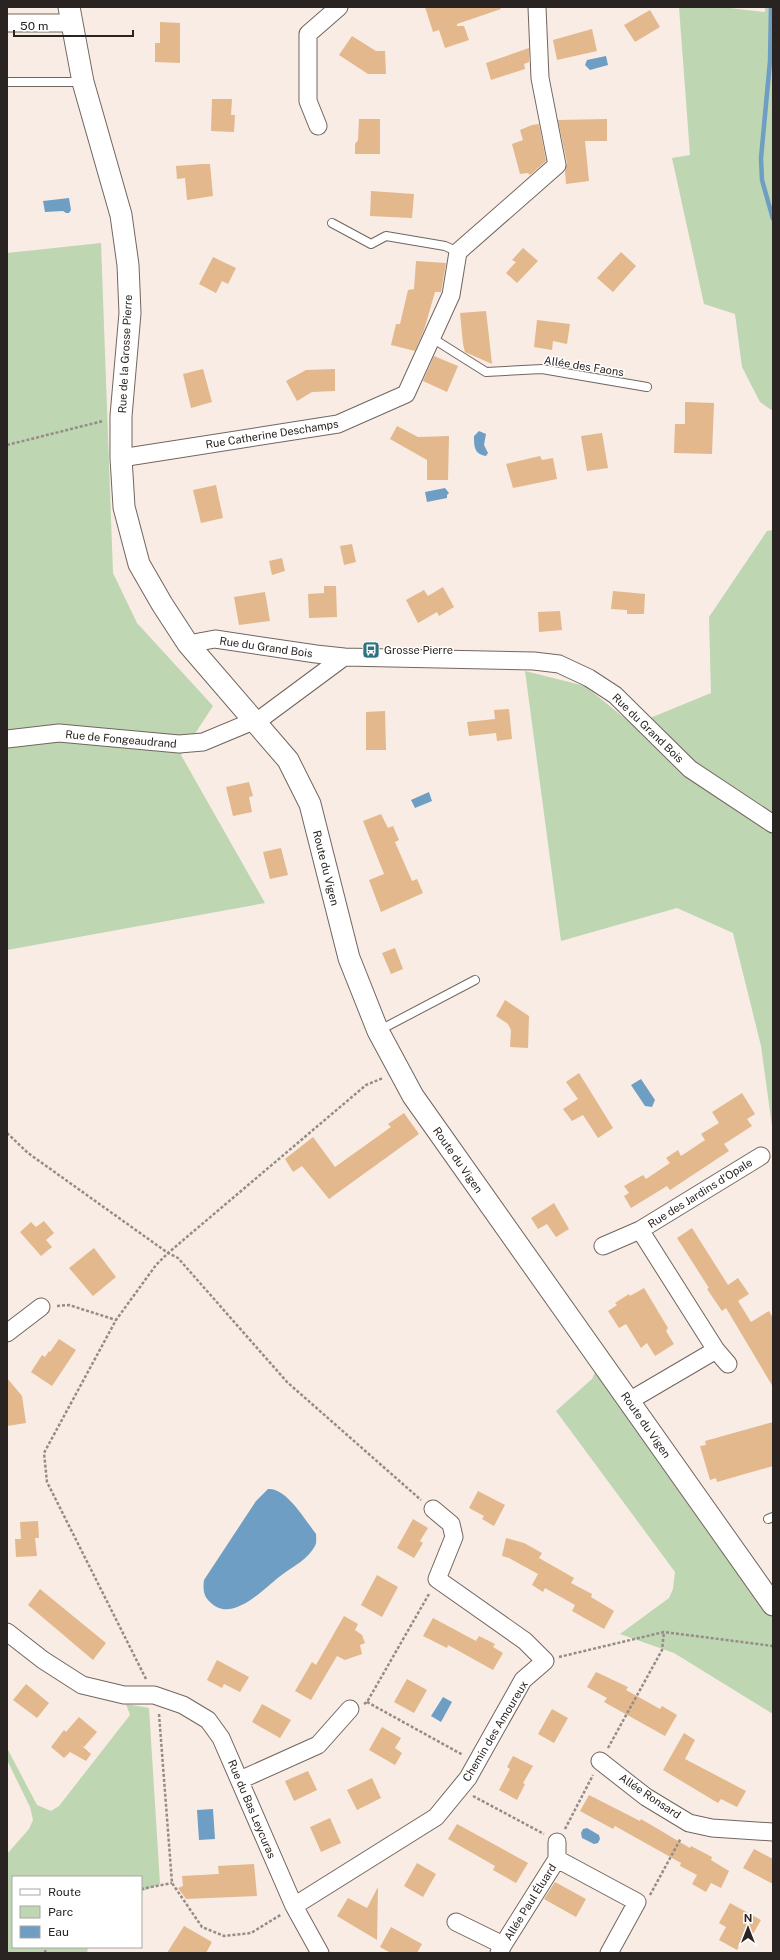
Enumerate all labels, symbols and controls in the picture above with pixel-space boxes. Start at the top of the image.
scale bar [14,12,133,38]
text: 50 m [20,19,48,33]
street label: Rue de la Grosse Pierre [116,294,134,414]
street label: Allée des Faons [543,354,625,378]
street label: Rue Catherine Deschamps [205,417,340,450]
street label: Rue du Grand Bois [219,635,314,660]
bus stop icon: Grosse Pierre [361,640,381,660]
place label: Grosse Pierre [384,644,453,656]
street label: Rue du Grand Bois [610,691,686,765]
street label: Rue de Fongeaudrand [65,728,177,750]
street label: Route du Vigen [311,829,341,907]
street label: Route du Vigen [431,1125,485,1195]
street label: Rue des Jardins d'Opale [646,1156,754,1230]
street label: Route du Vigen [619,1390,673,1460]
street label: Chemin des Amoureux [460,1678,530,1784]
street label: Rue du Bas Leycuras [226,1758,278,1860]
street label: Allée Ronsard [617,1771,683,1821]
street label: Allée Paul Éluard [501,1861,558,1942]
legend [12,1876,142,1948]
text: Route [48,1885,81,1899]
text: Parc [48,1905,73,1919]
north arrow [728,1908,768,1948]
text: N [744,1912,752,1924]
text: Eau [48,1925,69,1939]

